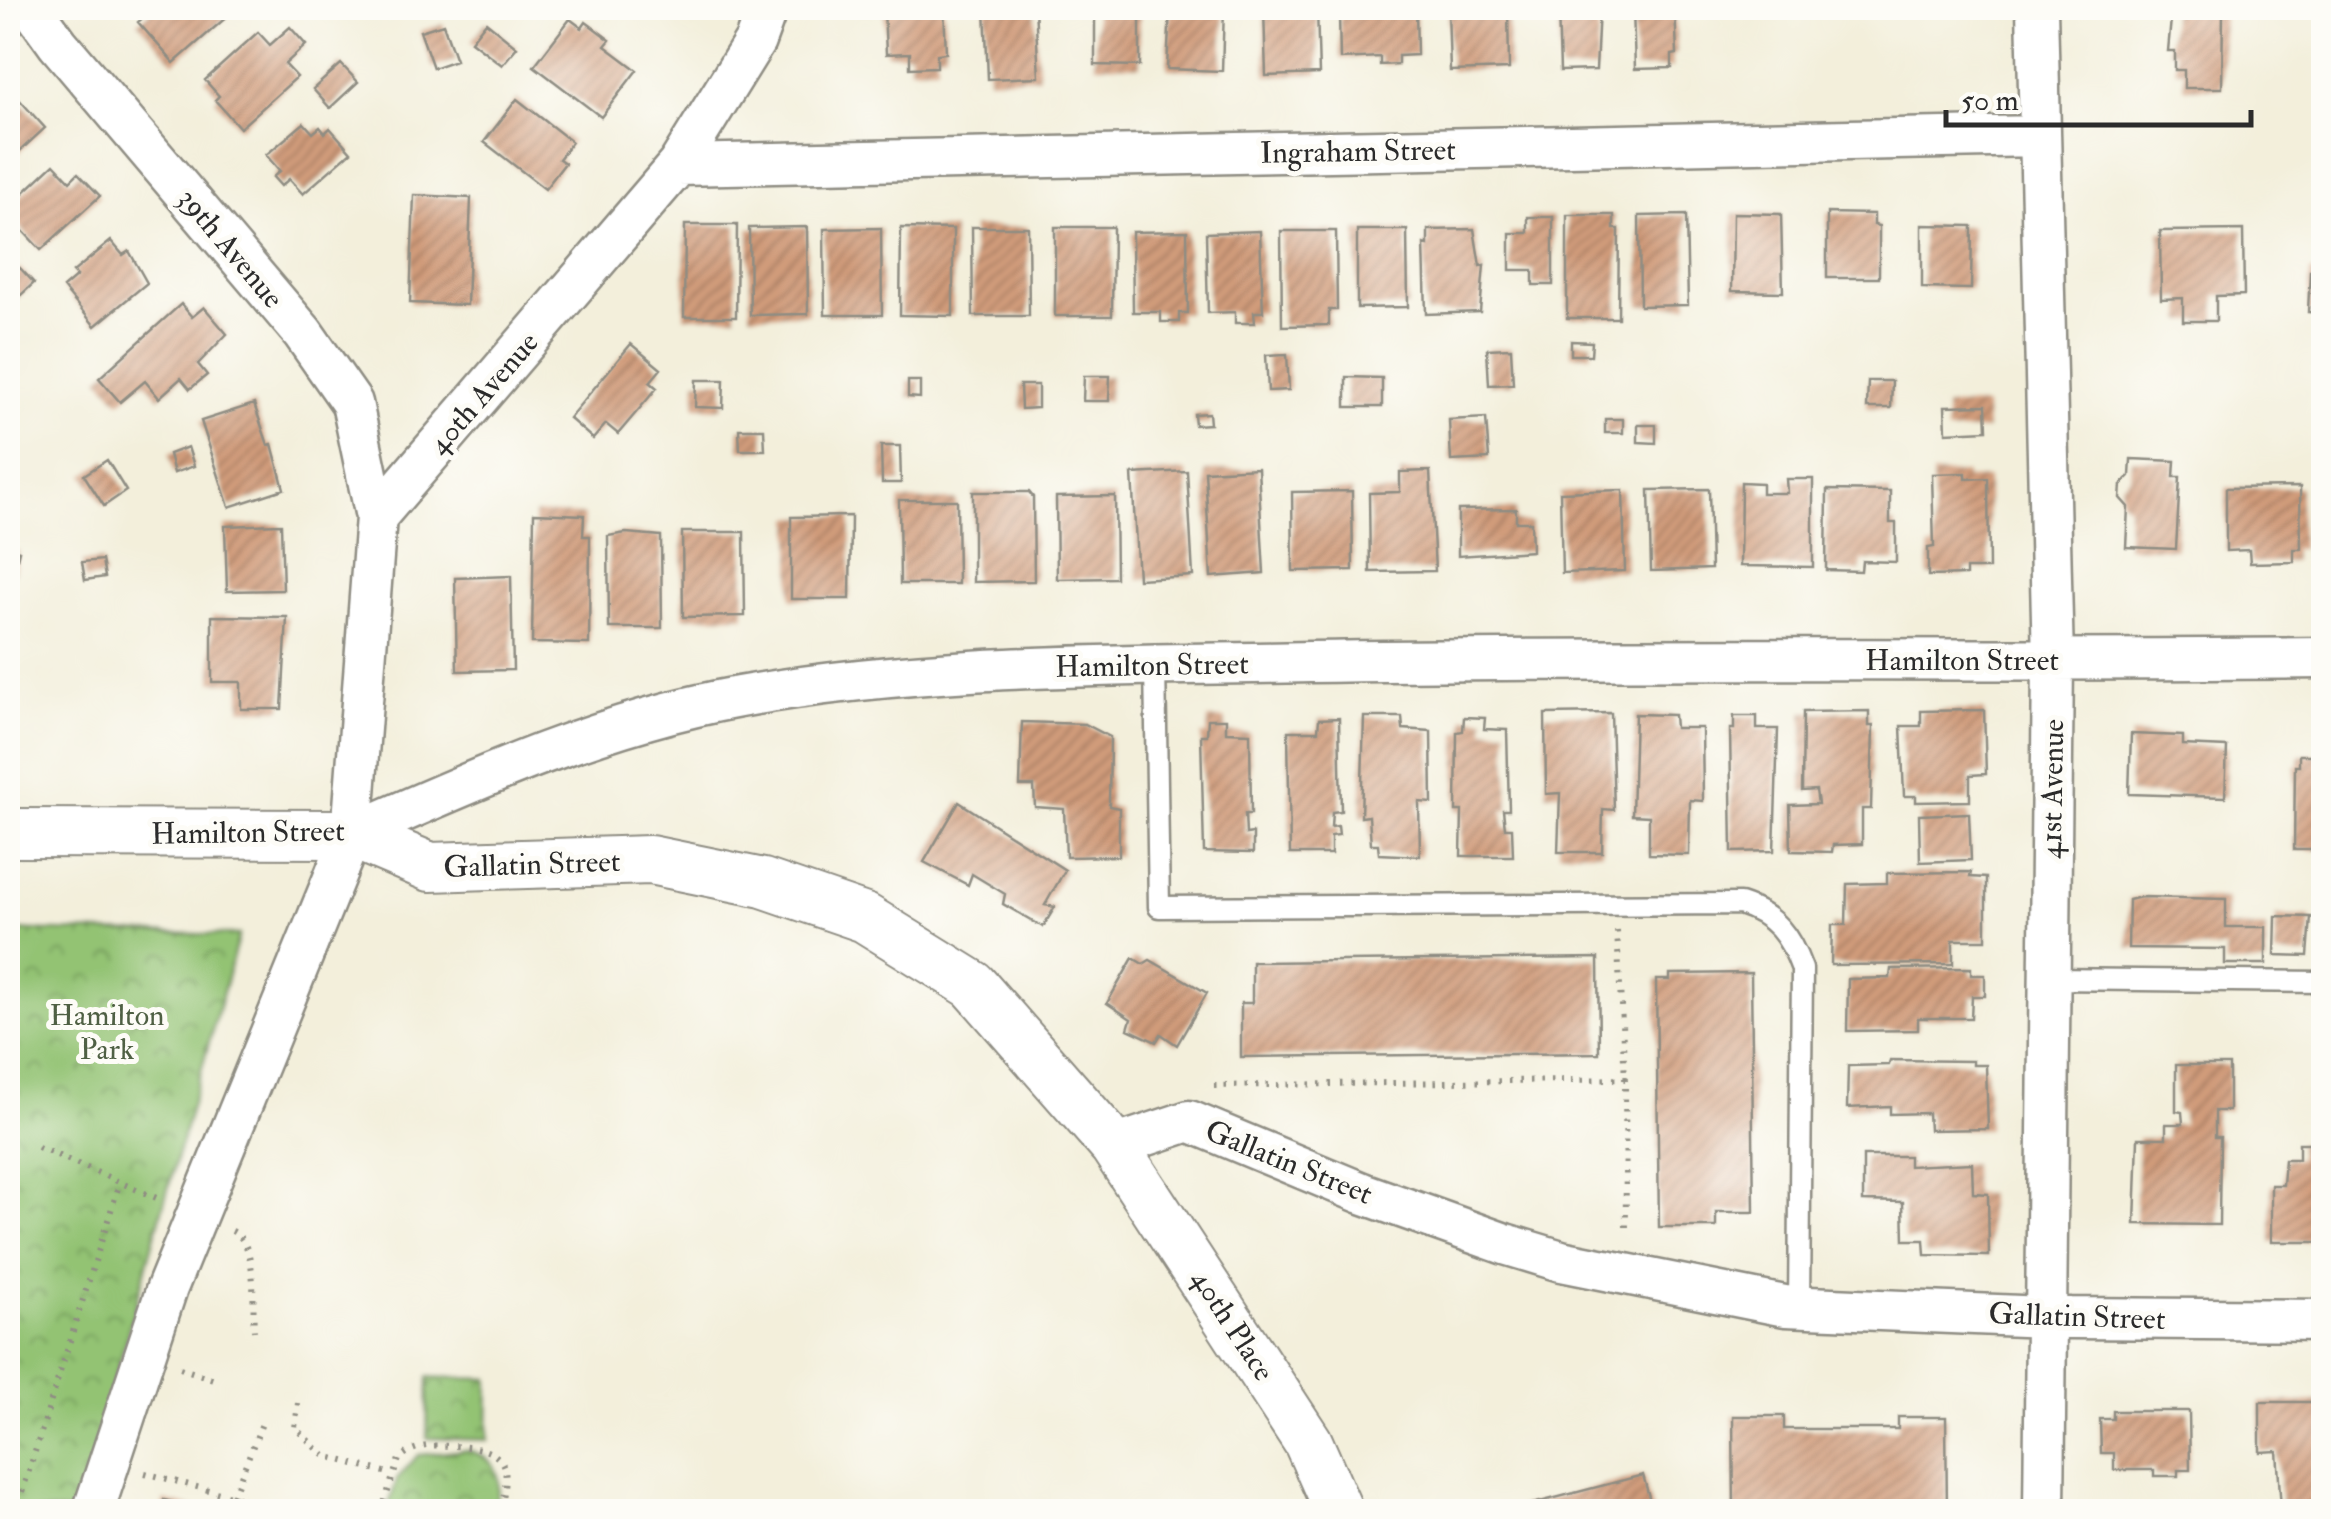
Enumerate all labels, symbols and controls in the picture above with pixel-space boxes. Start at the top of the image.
scale bar [1946,65,2251,127]
text: 50 m [1961,82,2019,119]
street label: Ingraham Street [1260,131,1456,172]
street label: 39th Avenue [170,181,292,316]
street label: 40th Avenue [420,325,547,462]
street label: Hamilton Street [1865,642,2059,679]
street label: Hamilton Street [1055,645,1249,686]
street label: 41st Avenue [2033,719,2072,859]
street label: Hamilton Street [151,812,345,853]
street label: Gallatin Street [443,843,621,886]
park label: Hamilton Park [49,997,165,1068]
street label: Gallatin Street [1200,1112,1378,1213]
street label: 40th Place [1183,1263,1282,1388]
street label: Gallatin Street [1988,1295,2166,1338]

